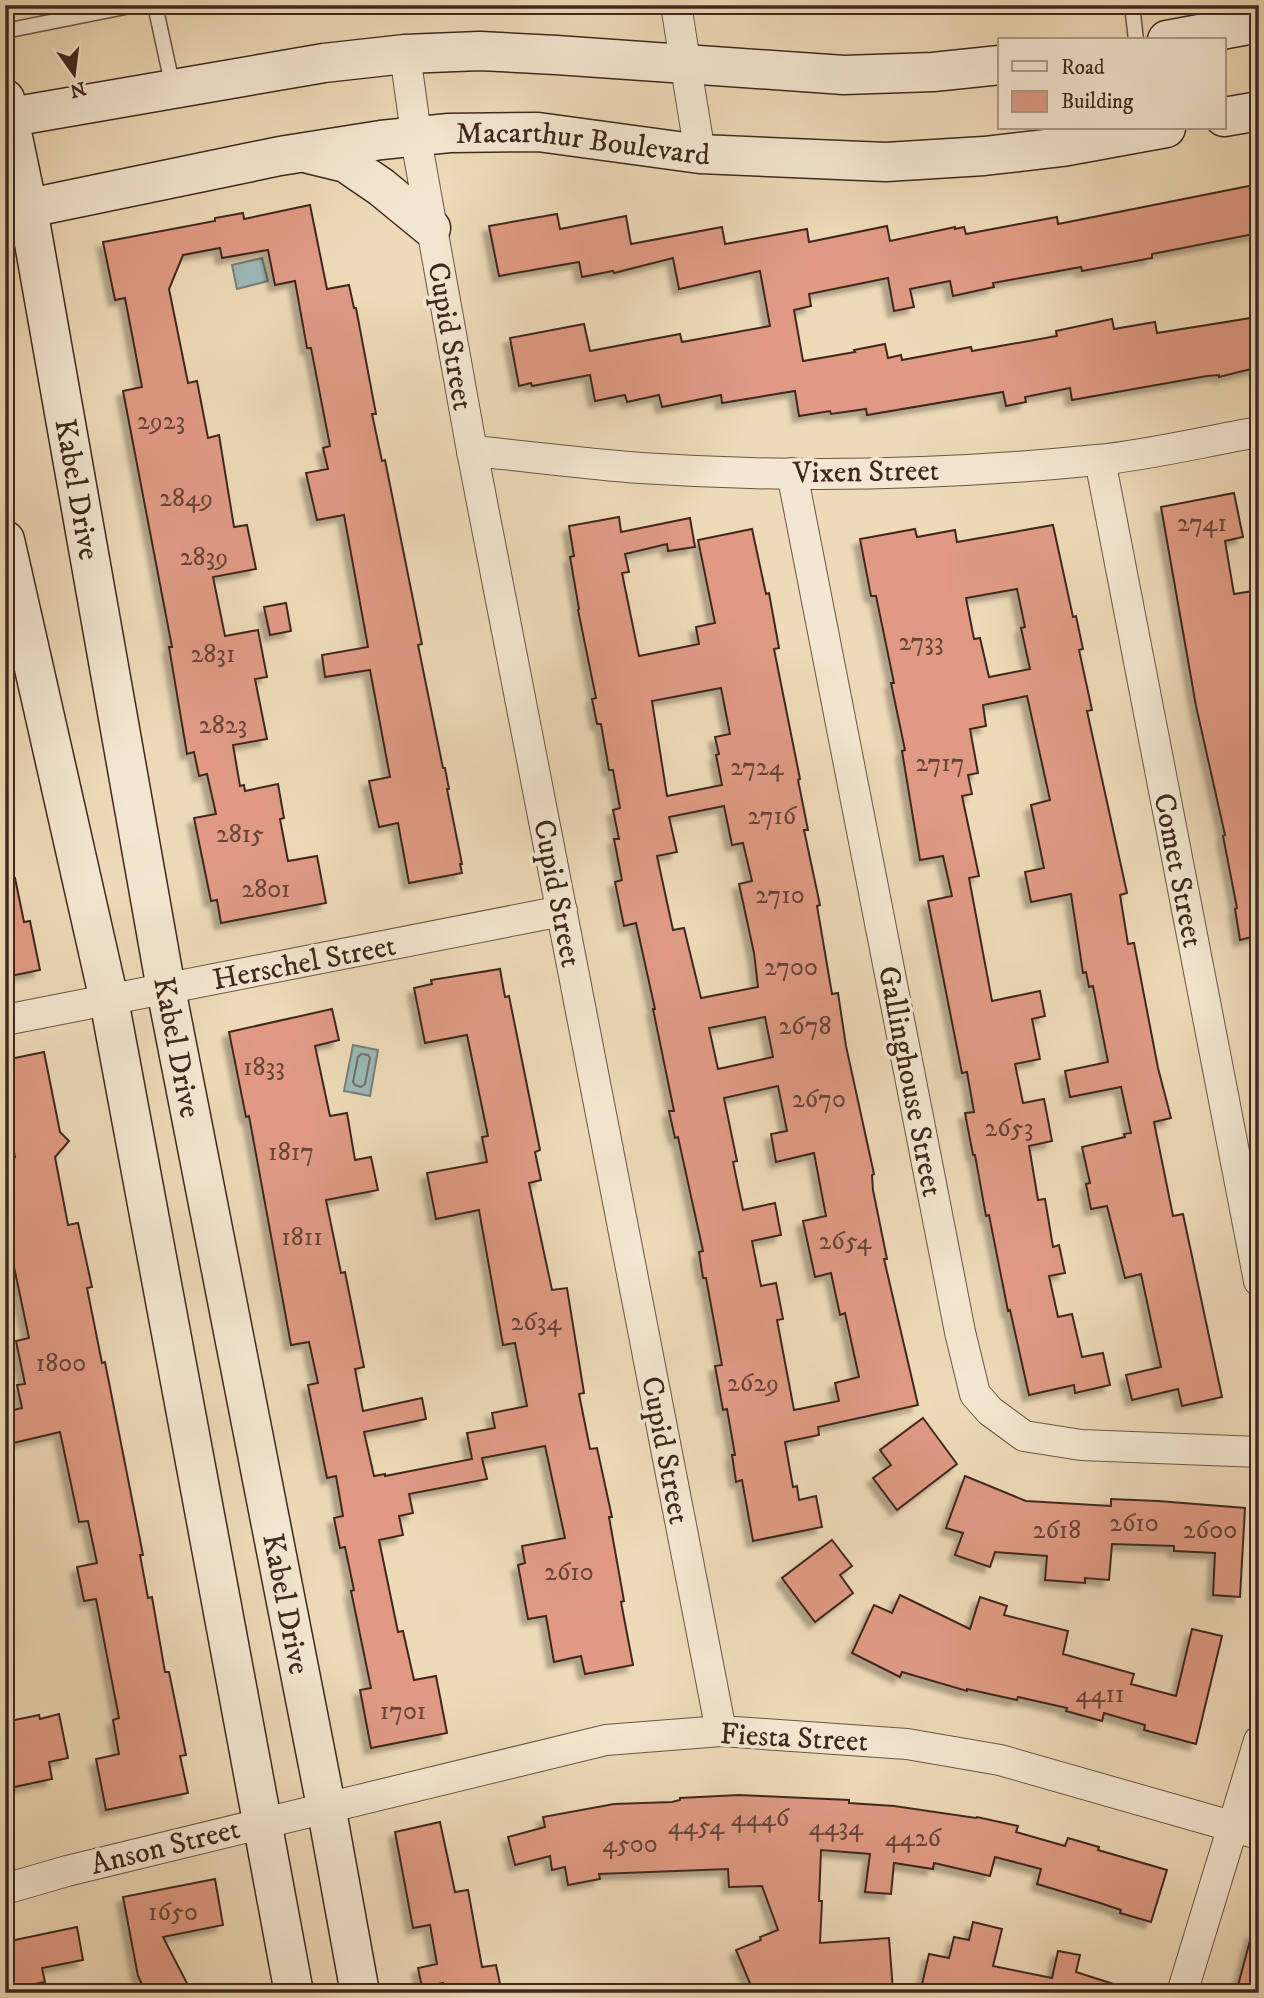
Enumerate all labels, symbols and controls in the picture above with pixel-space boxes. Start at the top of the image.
north arrow [38,38,108,108]
legend [998,38,1226,130]
text: Road [1061,55,1105,81]
text: N [67,76,88,102]
text: Building [1061,89,1134,115]
street label: Macarthur Boulevard [455,115,711,174]
street label: Cupid Street [418,259,481,413]
house number: 2923 [137,405,185,438]
street label: Kabel Drive [45,416,107,563]
street label: Vixen Street [791,453,940,492]
house number: 2849 [159,482,213,515]
house number: 2741 [1177,507,1227,540]
house number: 2839 [180,541,228,574]
house number: 2733 [898,626,944,659]
house number: 2831 [190,638,236,671]
house number: 2823 [199,709,247,742]
house number: 2717 [915,747,965,780]
house number: 2724 [730,751,785,784]
street label: Comet Street [1144,790,1211,951]
house number: 2716 [748,800,798,833]
street label: Cupid Street [524,816,589,970]
house number: 2815 [216,818,264,851]
house number: 2801 [241,873,291,906]
house number: 2710 [755,879,805,912]
street label: Herschel Street [210,928,399,999]
house number: 2700 [764,951,818,984]
street label: Gallinghouse Street [869,963,950,1200]
street label: Kabel Drive [144,974,208,1121]
house number: 2678 [778,1010,832,1043]
house number: 1833 [243,1051,285,1084]
house number: 2670 [792,1083,846,1116]
house number: 2653 [985,1112,1033,1145]
house number: 1817 [268,1136,314,1169]
house number: 1811 [281,1221,323,1254]
house number: 2654 [819,1225,872,1258]
house number: 2634 [511,1306,563,1339]
house number: 1800 [36,1347,86,1380]
house number: 2629 [727,1367,779,1400]
street label: Cupid Street [632,1373,697,1527]
house number: 2610 [1109,1507,1159,1540]
house number: 2618 [1033,1514,1081,1547]
house number: 2600 [1183,1514,1237,1547]
street label: Kabel Drive [253,1531,317,1678]
house number: 2610 [544,1556,594,1589]
house number: 4411 [1075,1678,1125,1711]
house number: 1701 [380,1695,426,1728]
street label: Fiesta Street [719,1716,869,1761]
house number: 4446 [731,1802,791,1835]
house number: 4454 [668,1810,725,1843]
street label: Anson Street [87,1811,244,1884]
house number: 4434 [809,1811,864,1844]
house number: 4426 [885,1822,943,1855]
house number: 4500 [602,1828,658,1861]
house number: 1650 [148,1896,198,1929]

